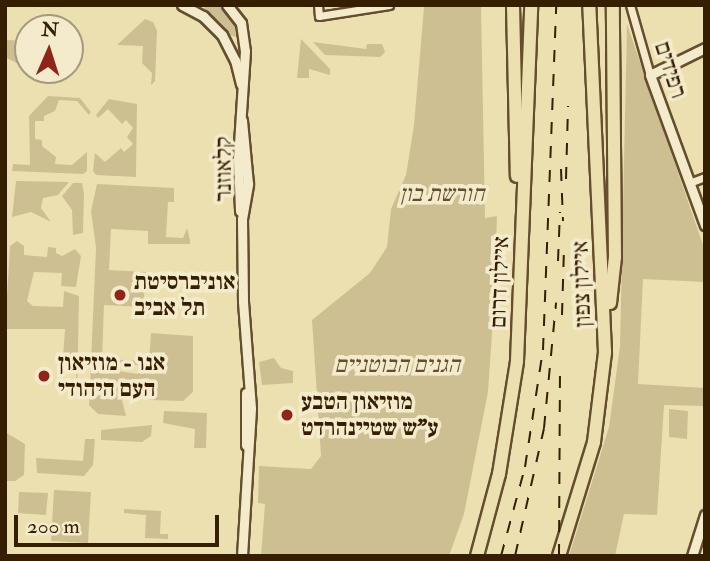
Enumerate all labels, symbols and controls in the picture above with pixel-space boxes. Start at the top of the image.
north arrow [14,14,84,84]
text: N [41,18,59,42]
street label: רפידים [648,38,692,102]
street label: קלאוזנר [210,136,238,202]
park label: חורשת בון [400,180,484,208]
street label: איילון דרום [485,236,515,328]
street label: איילון צפון [567,240,597,328]
place label: אוניברסיטת תל אביב [134,268,236,322]
marker: אוניברסיטת תל אביב [112,287,128,303]
place label: אנו - מוזיאון העם היהודי [58,349,165,403]
park label: הגנים הבוטניים [334,351,460,379]
marker: אנו - מוזיאון העם היהודי [36,368,52,384]
place label: מוזיאון הטבע ע"ש שטיינהרדט [301,388,438,442]
marker: מוזיאון הטבע ע"ש שטיינהרדט [279,407,295,423]
scale bar [18,502,222,546]
text: 200 m [27,513,80,540]

